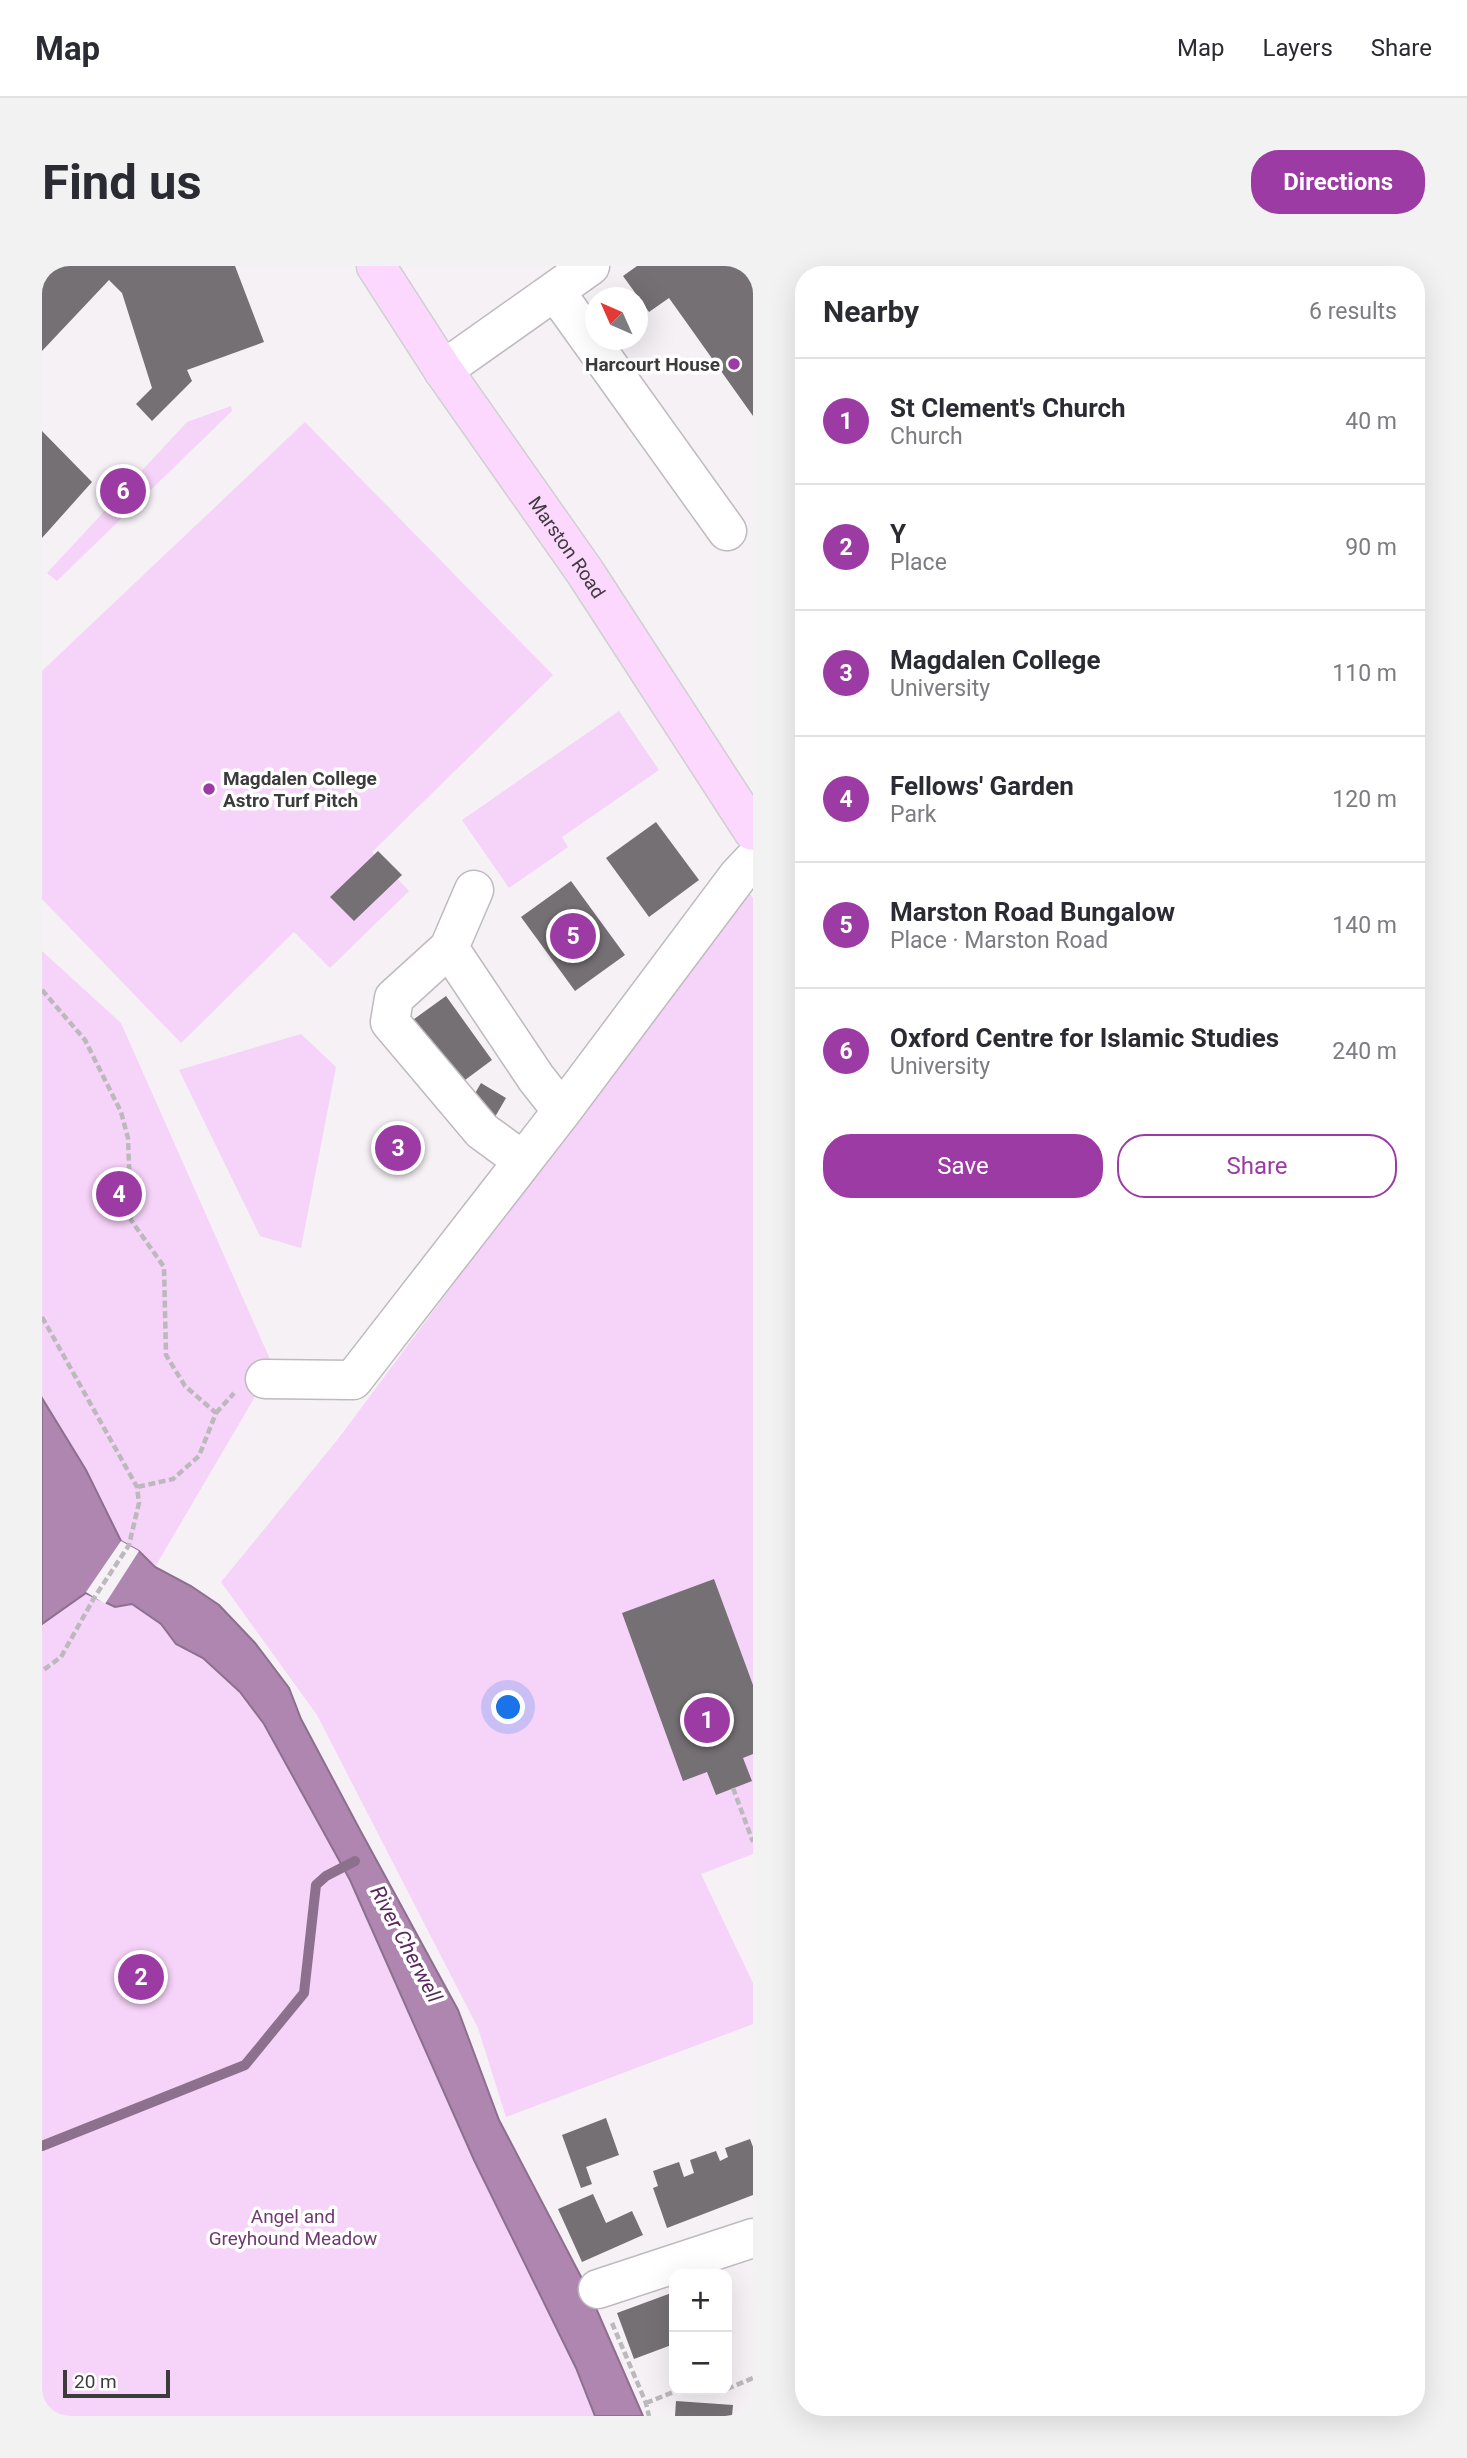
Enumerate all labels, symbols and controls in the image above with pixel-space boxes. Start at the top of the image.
text: Map [35,29,100,68]
text: Map [1177,34,1225,62]
text: Layers [1263,34,1333,62]
text: Share [1371,34,1432,62]
button: Directions [1251,150,1425,214]
text: Find us [42,154,202,211]
north arrow [585,287,648,350]
text: Nearby [823,294,919,329]
text: 6 results [1309,298,1397,325]
place label: Harcourt House [585,353,720,376]
marker: Harcourt House [726,356,742,372]
text: St Clement's Church [890,393,1126,423]
text: 1 [839,408,853,435]
text: 40 m [1345,408,1397,435]
text: Church [890,423,963,450]
pin: 6 [100,465,146,517]
street label: Marston Road [523,492,610,603]
text: Y [890,519,906,549]
text: 2 [839,534,853,561]
text: 90 m [1345,534,1397,561]
text: Place [890,549,947,576]
text: Magdalen College [890,645,1100,675]
text: 3 [839,660,853,687]
text: 110 m [1332,660,1397,687]
text: University [890,675,990,702]
place label: Magdalen College Astro Turf Pitch [223,767,377,812]
text: Fellows' Garden [890,771,1074,801]
marker: Magdalen College Astro Turf Pitch [201,781,217,797]
text: 4 [839,786,853,813]
text: 120 m [1332,786,1397,813]
text: Park [890,801,936,828]
text: Marston Road Bungalow [890,897,1175,927]
pin: 5 [550,910,596,962]
text: 5 [839,912,853,939]
text: 140 m [1332,912,1397,939]
text: Place · Marston Road [890,927,1108,954]
text: Oxford Centre for Islamic Studies [890,1023,1279,1053]
text: 6 [839,1038,853,1065]
text: 240 m [1332,1038,1397,1065]
text: University [890,1053,990,1080]
pin: 3 [375,1122,421,1174]
button: Save [823,1134,1103,1198]
button: Share [1117,1134,1397,1198]
pin: 4 [96,1168,142,1220]
your location [491,1690,525,1724]
pin: 1 [684,1694,730,1746]
water label: River Cherwell [365,1882,447,2007]
pin: 2 [118,1951,164,2003]
park label: Angel and Greyhound Meadow [209,2205,377,2250]
map controls [669,2269,732,2395]
button: + [669,2269,732,2332]
button: − [669,2332,732,2395]
scale bar [63,2367,170,2399]
text: 20 m [74,2370,117,2393]

